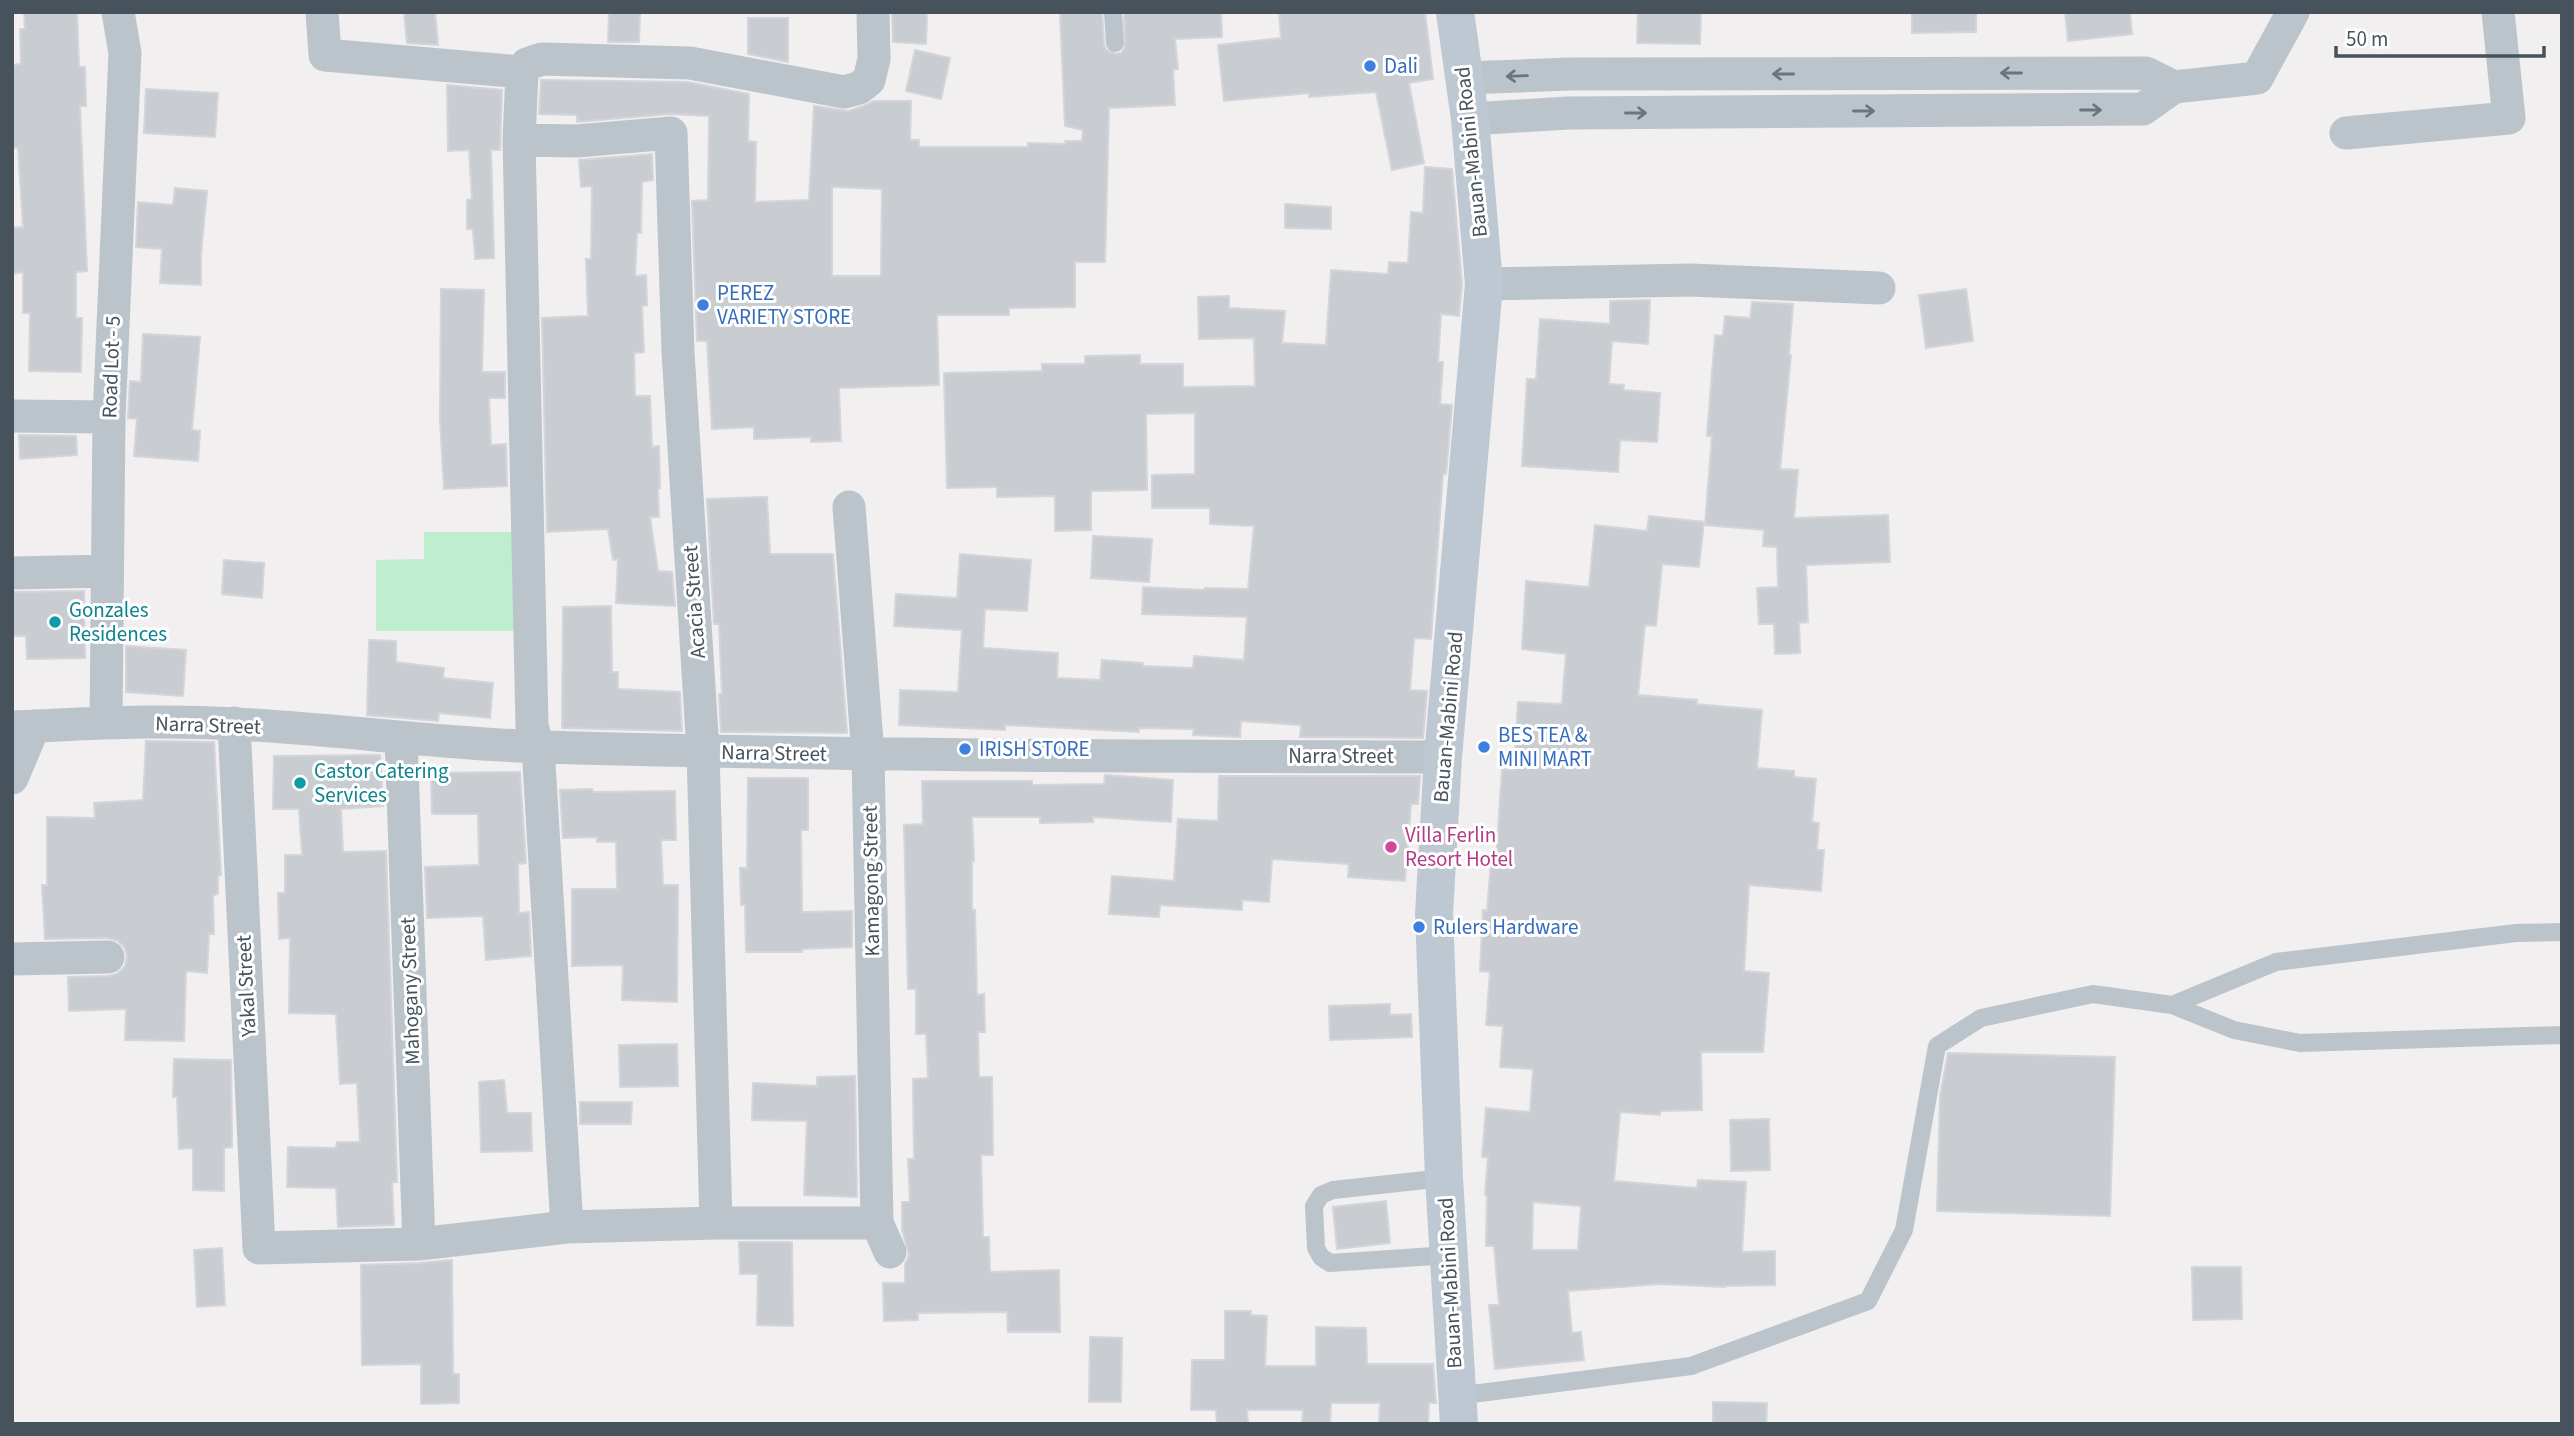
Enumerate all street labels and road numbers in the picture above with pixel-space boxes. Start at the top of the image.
street label: Bauan-Mabini Road [1447,65,1495,239]
street label: Road Lot - 5 [94,315,128,419]
street label: Acacia Street [675,544,713,660]
street label: Bauan-Mabini Road [1426,630,1470,804]
street label: Narra Street [155,708,261,742]
street label: Narra Street [721,737,827,769]
street label: Narra Street [1288,741,1394,771]
street label: Kamagong Street [855,805,887,957]
street label: Mahogany Street [392,917,428,1065]
street label: Yakal Street [228,934,264,1039]
street label: Bauan-Mabini Road [1431,1197,1469,1369]

